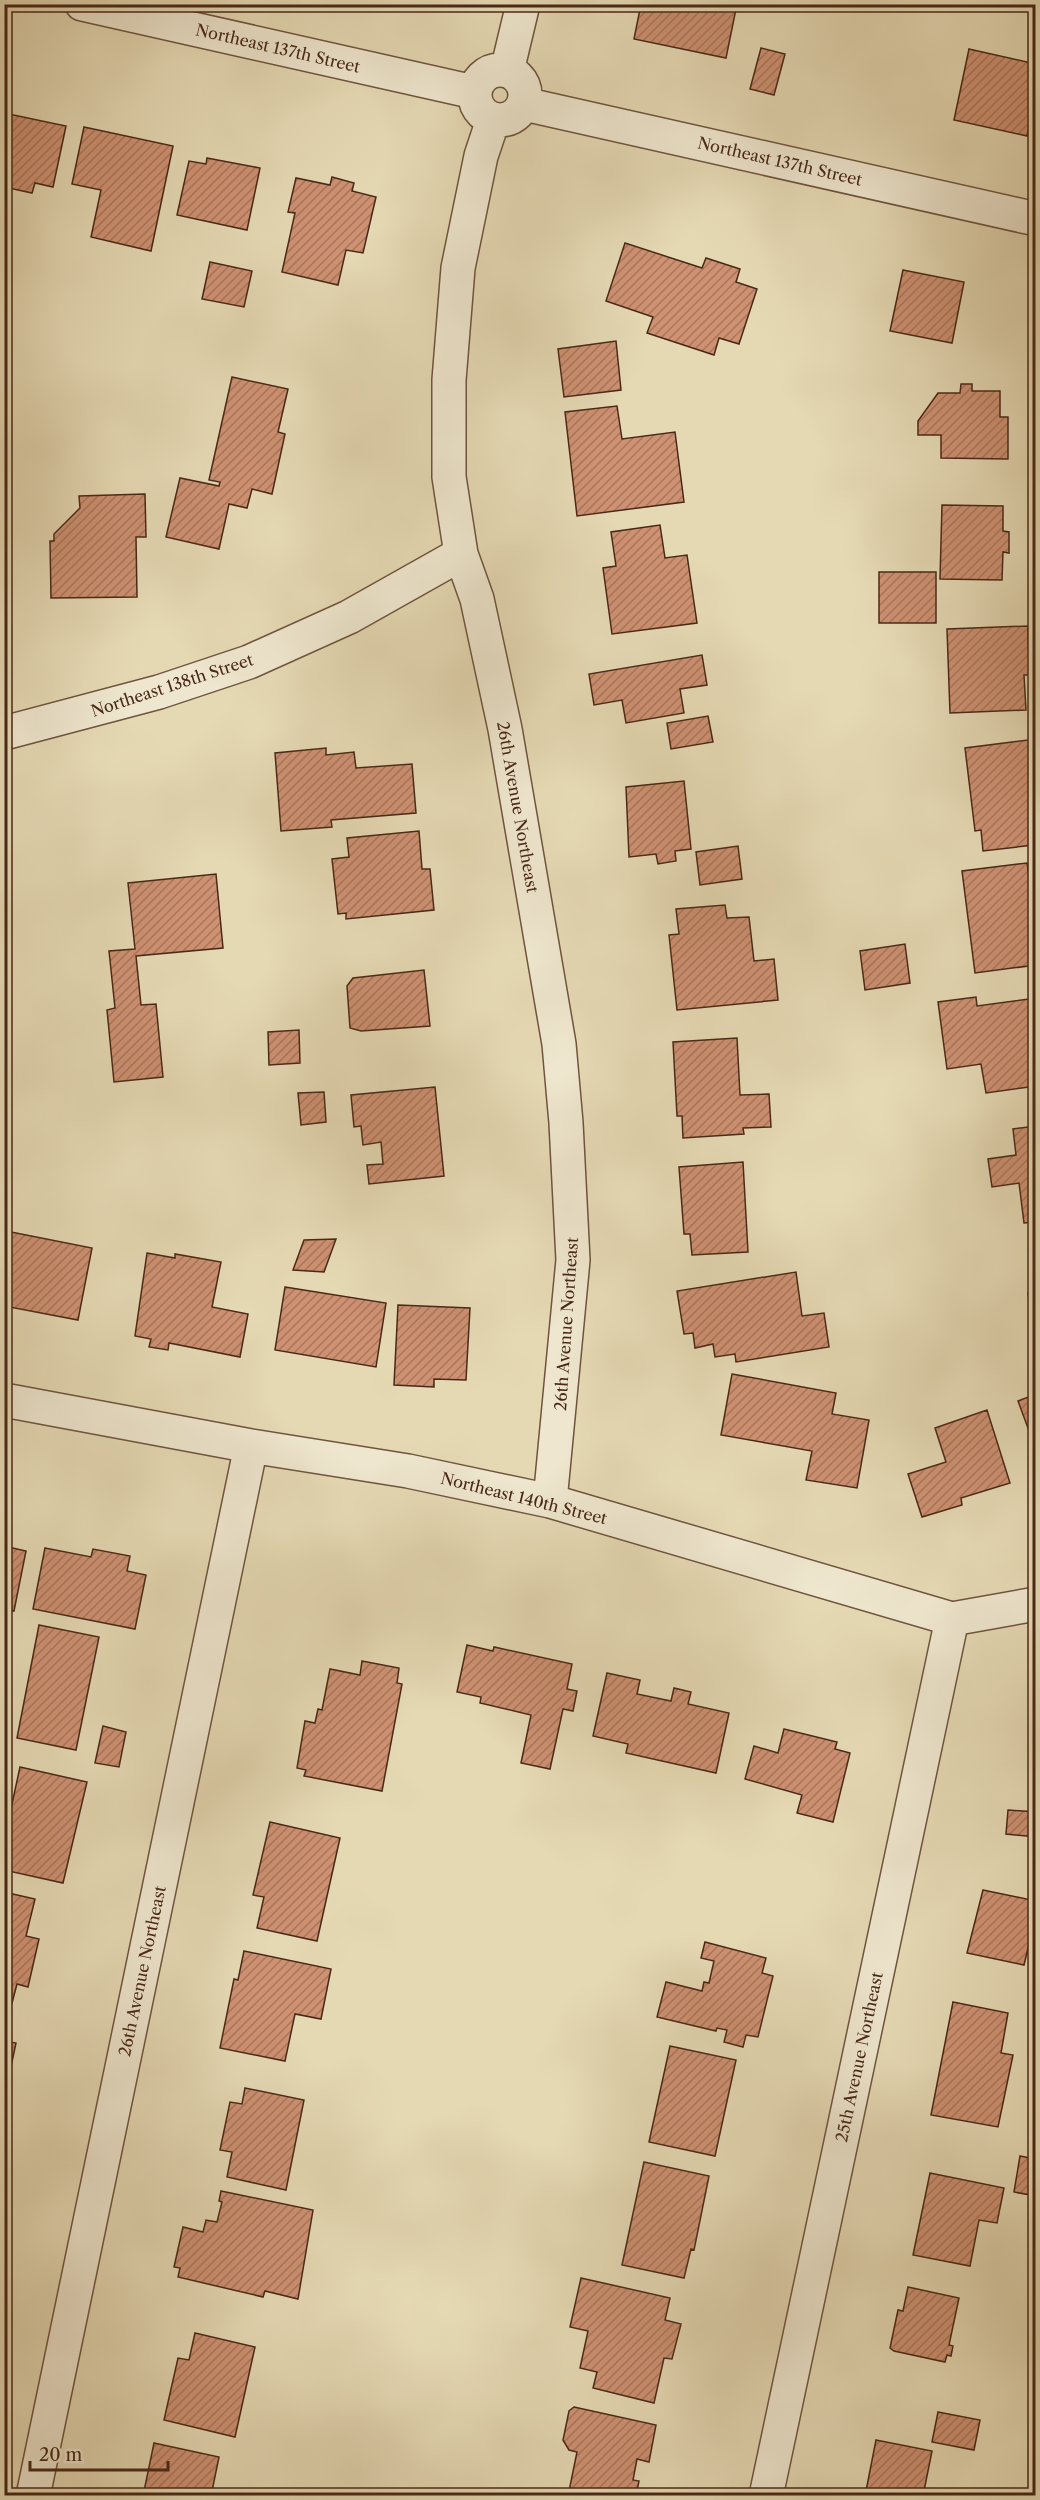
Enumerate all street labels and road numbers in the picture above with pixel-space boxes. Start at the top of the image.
street label: Northeast 137th Street [194,19,362,77]
street label: Northeast 137th Street [696,132,864,190]
street label: Northeast 138th Street [88,649,256,721]
street label: 26th Avenue Northeast [493,720,543,895]
street label: 26th Avenue Northeast [550,1236,582,1411]
street label: Northeast 140th Street [439,1468,610,1528]
street label: 26th Avenue Northeast [114,1884,170,2058]
street label: 25th Avenue Northeast [831,1970,887,2144]

